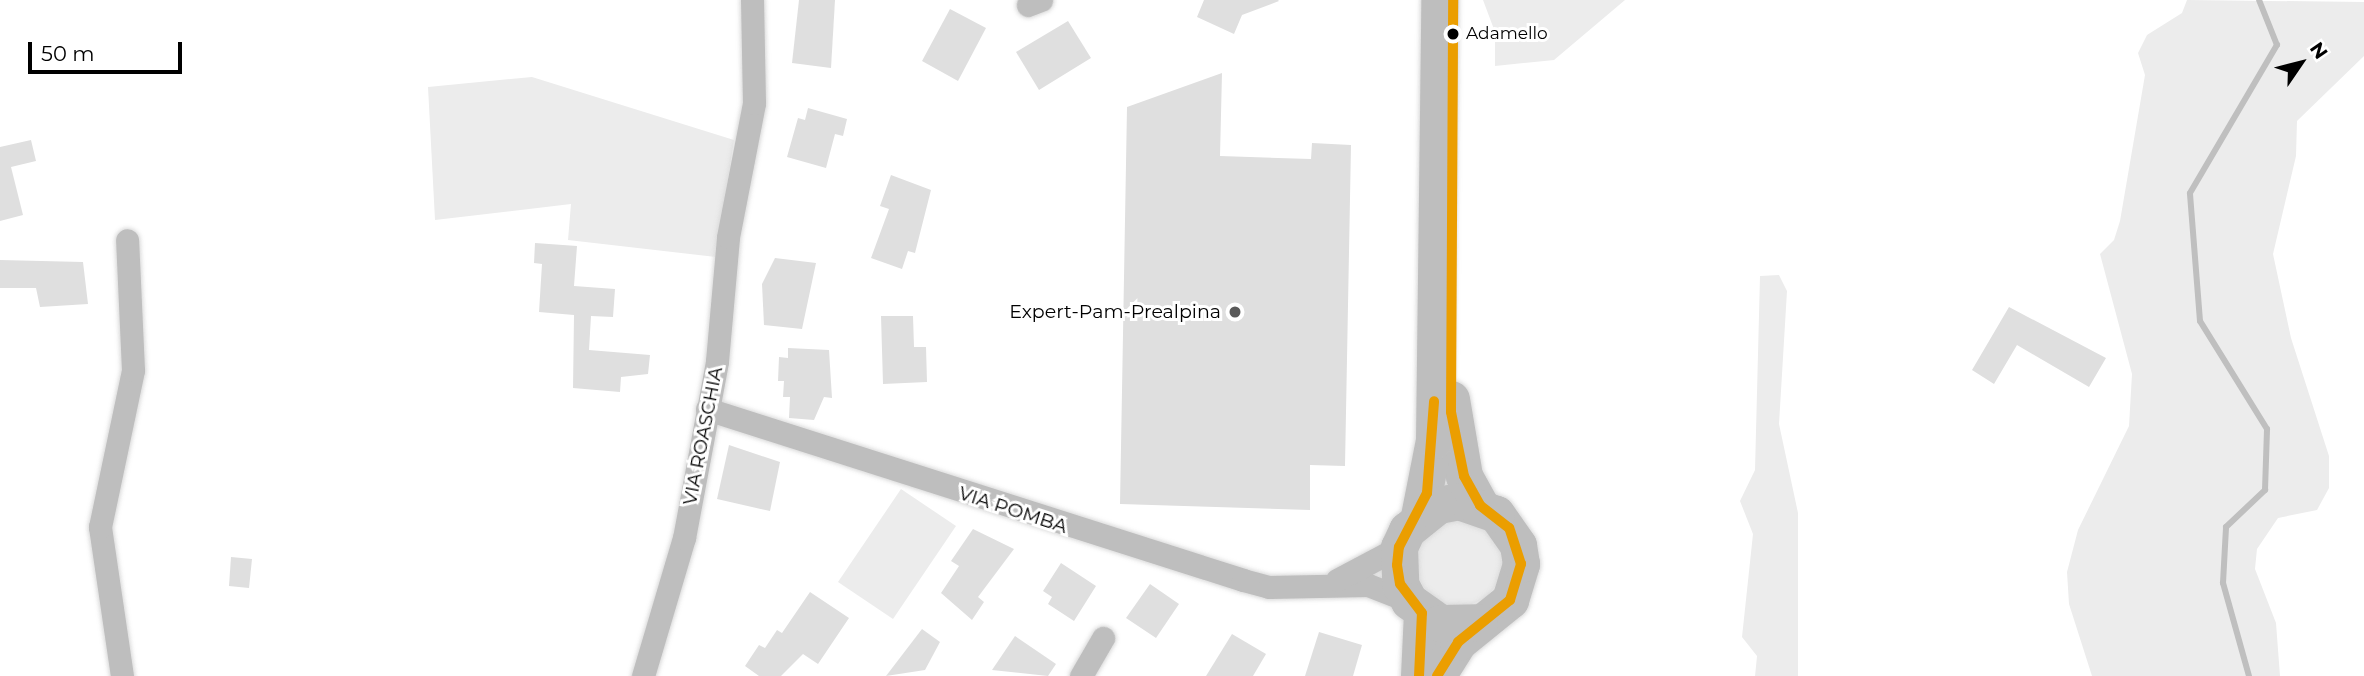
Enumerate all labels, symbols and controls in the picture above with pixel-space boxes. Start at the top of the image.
place label: Adamello [1466,24,1548,44]
marker: Adamello [1446,27,1460,41]
scale bar [32,28,186,72]
north arrow [2266,28,2336,98]
text: N [2305,38,2332,64]
text: 50 m [41,41,95,66]
place label: Expert-Pam-Prealpina [1009,301,1221,323]
marker: Expert-Pam-Prealpina [1227,304,1243,320]
street label: VIA ROASCHIA [678,365,728,507]
street label: VIA POMBA [956,482,1070,538]

